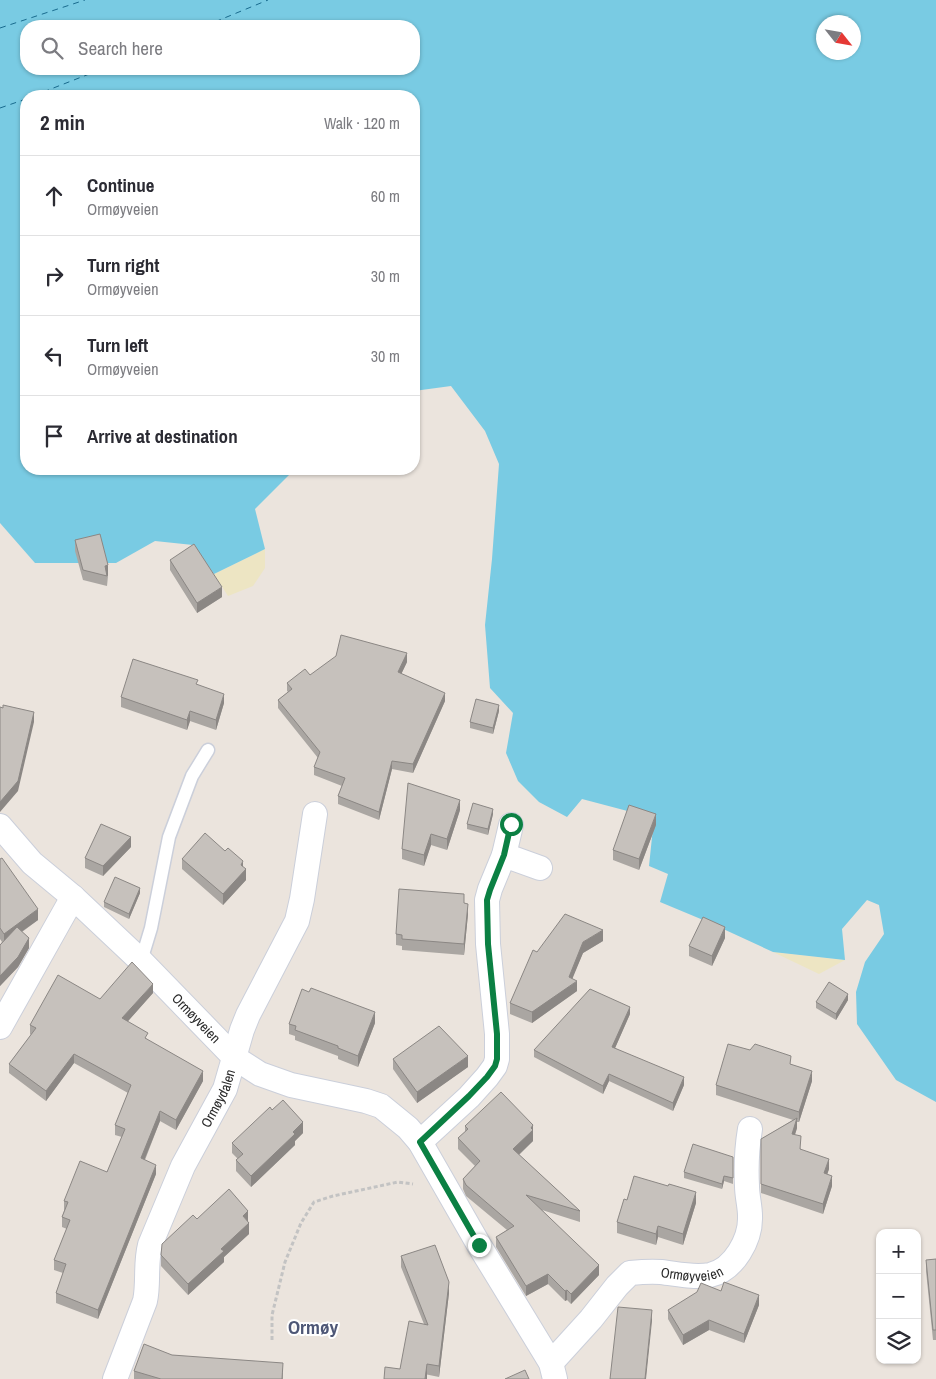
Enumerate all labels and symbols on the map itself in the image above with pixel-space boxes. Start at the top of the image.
north arrow [816,15,861,60]
route start [500,813,523,836]
street label: Ormøyveien [168,989,225,1047]
street label: Ormøydalen [197,1067,239,1131]
route end [468,1234,491,1257]
street label: Ormøyveien [660,1262,726,1285]
district label: Ormøy [288,1314,338,1340]

